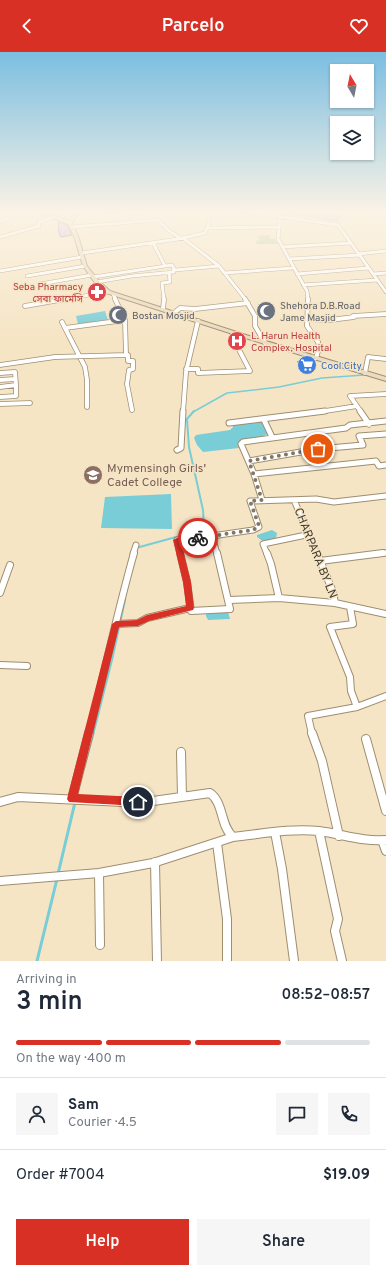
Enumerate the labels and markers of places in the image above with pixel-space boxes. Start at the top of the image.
place label: Seba Pharmacy সেবা ফার্মেসি [13,281,84,306]
pharmacy icon: Seba Pharmacy সেবা ফার্মেসি [86,281,108,303]
mosque icon: Shehora D.B.Road Jame Masjid [255,300,277,322]
place label: Shehora D.B.Road Jame Masjid [280,300,360,325]
mosque icon: Bostan Mosjid [107,304,129,326]
place label: Bostan Mosjid [132,310,195,323]
hospital icon: L. Harun Health Complex, Hospital [226,330,248,352]
place label: L. Harun Health Complex, Hospital [251,330,332,355]
supermarket icon: Cool City [296,354,318,376]
place label: Cool City [321,360,362,373]
pin [301,432,335,466]
place label: Mymensingh Girls' Cadet College [107,461,206,491]
school or university icon: Mymensingh Girls' Cadet College [82,464,104,486]
pin [121,785,155,819]

